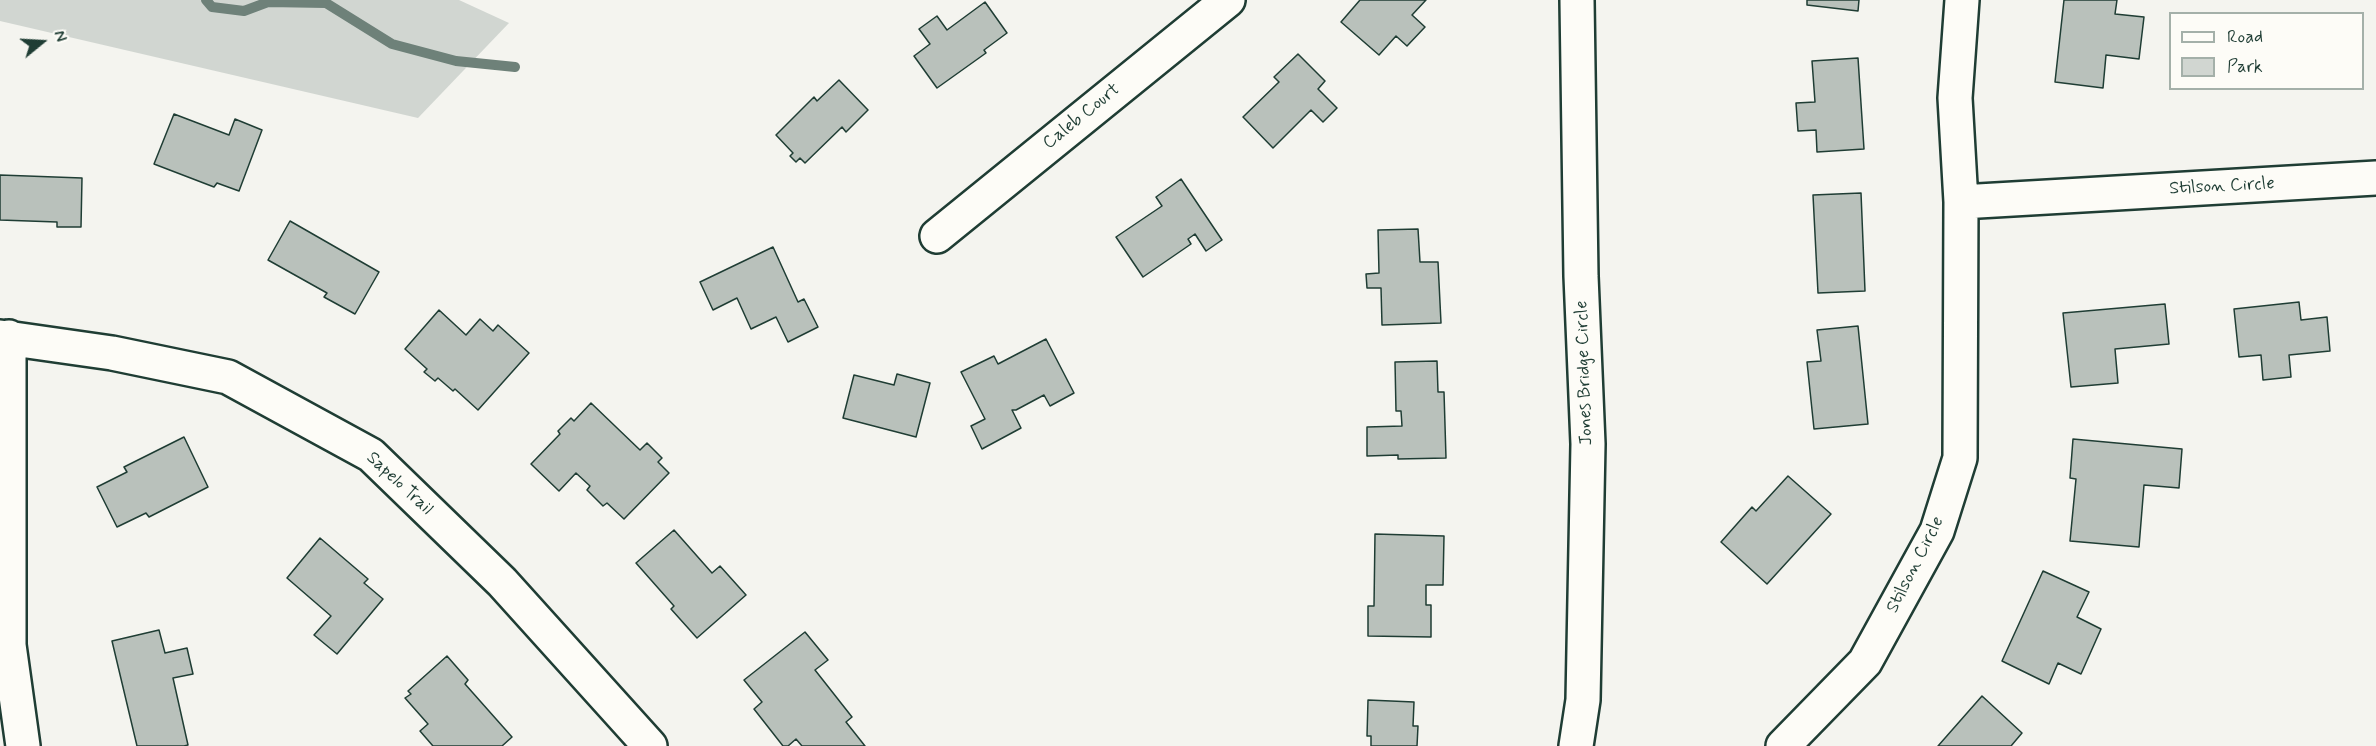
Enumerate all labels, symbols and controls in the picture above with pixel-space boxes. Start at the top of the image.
north arrow [12,12,72,72]
legend [2169,12,2364,90]
text: Road [2227,25,2263,49]
text: N [48,28,71,45]
text: Park [2227,55,2263,79]
street label: Caleb Court [1039,79,1125,155]
street label: Stilson Circle [2169,173,2275,201]
street label: Jones Bridge Circle [1572,300,1598,446]
street label: Sapelo Trail [361,448,437,520]
street label: Stilson Circle [1882,513,1950,617]

